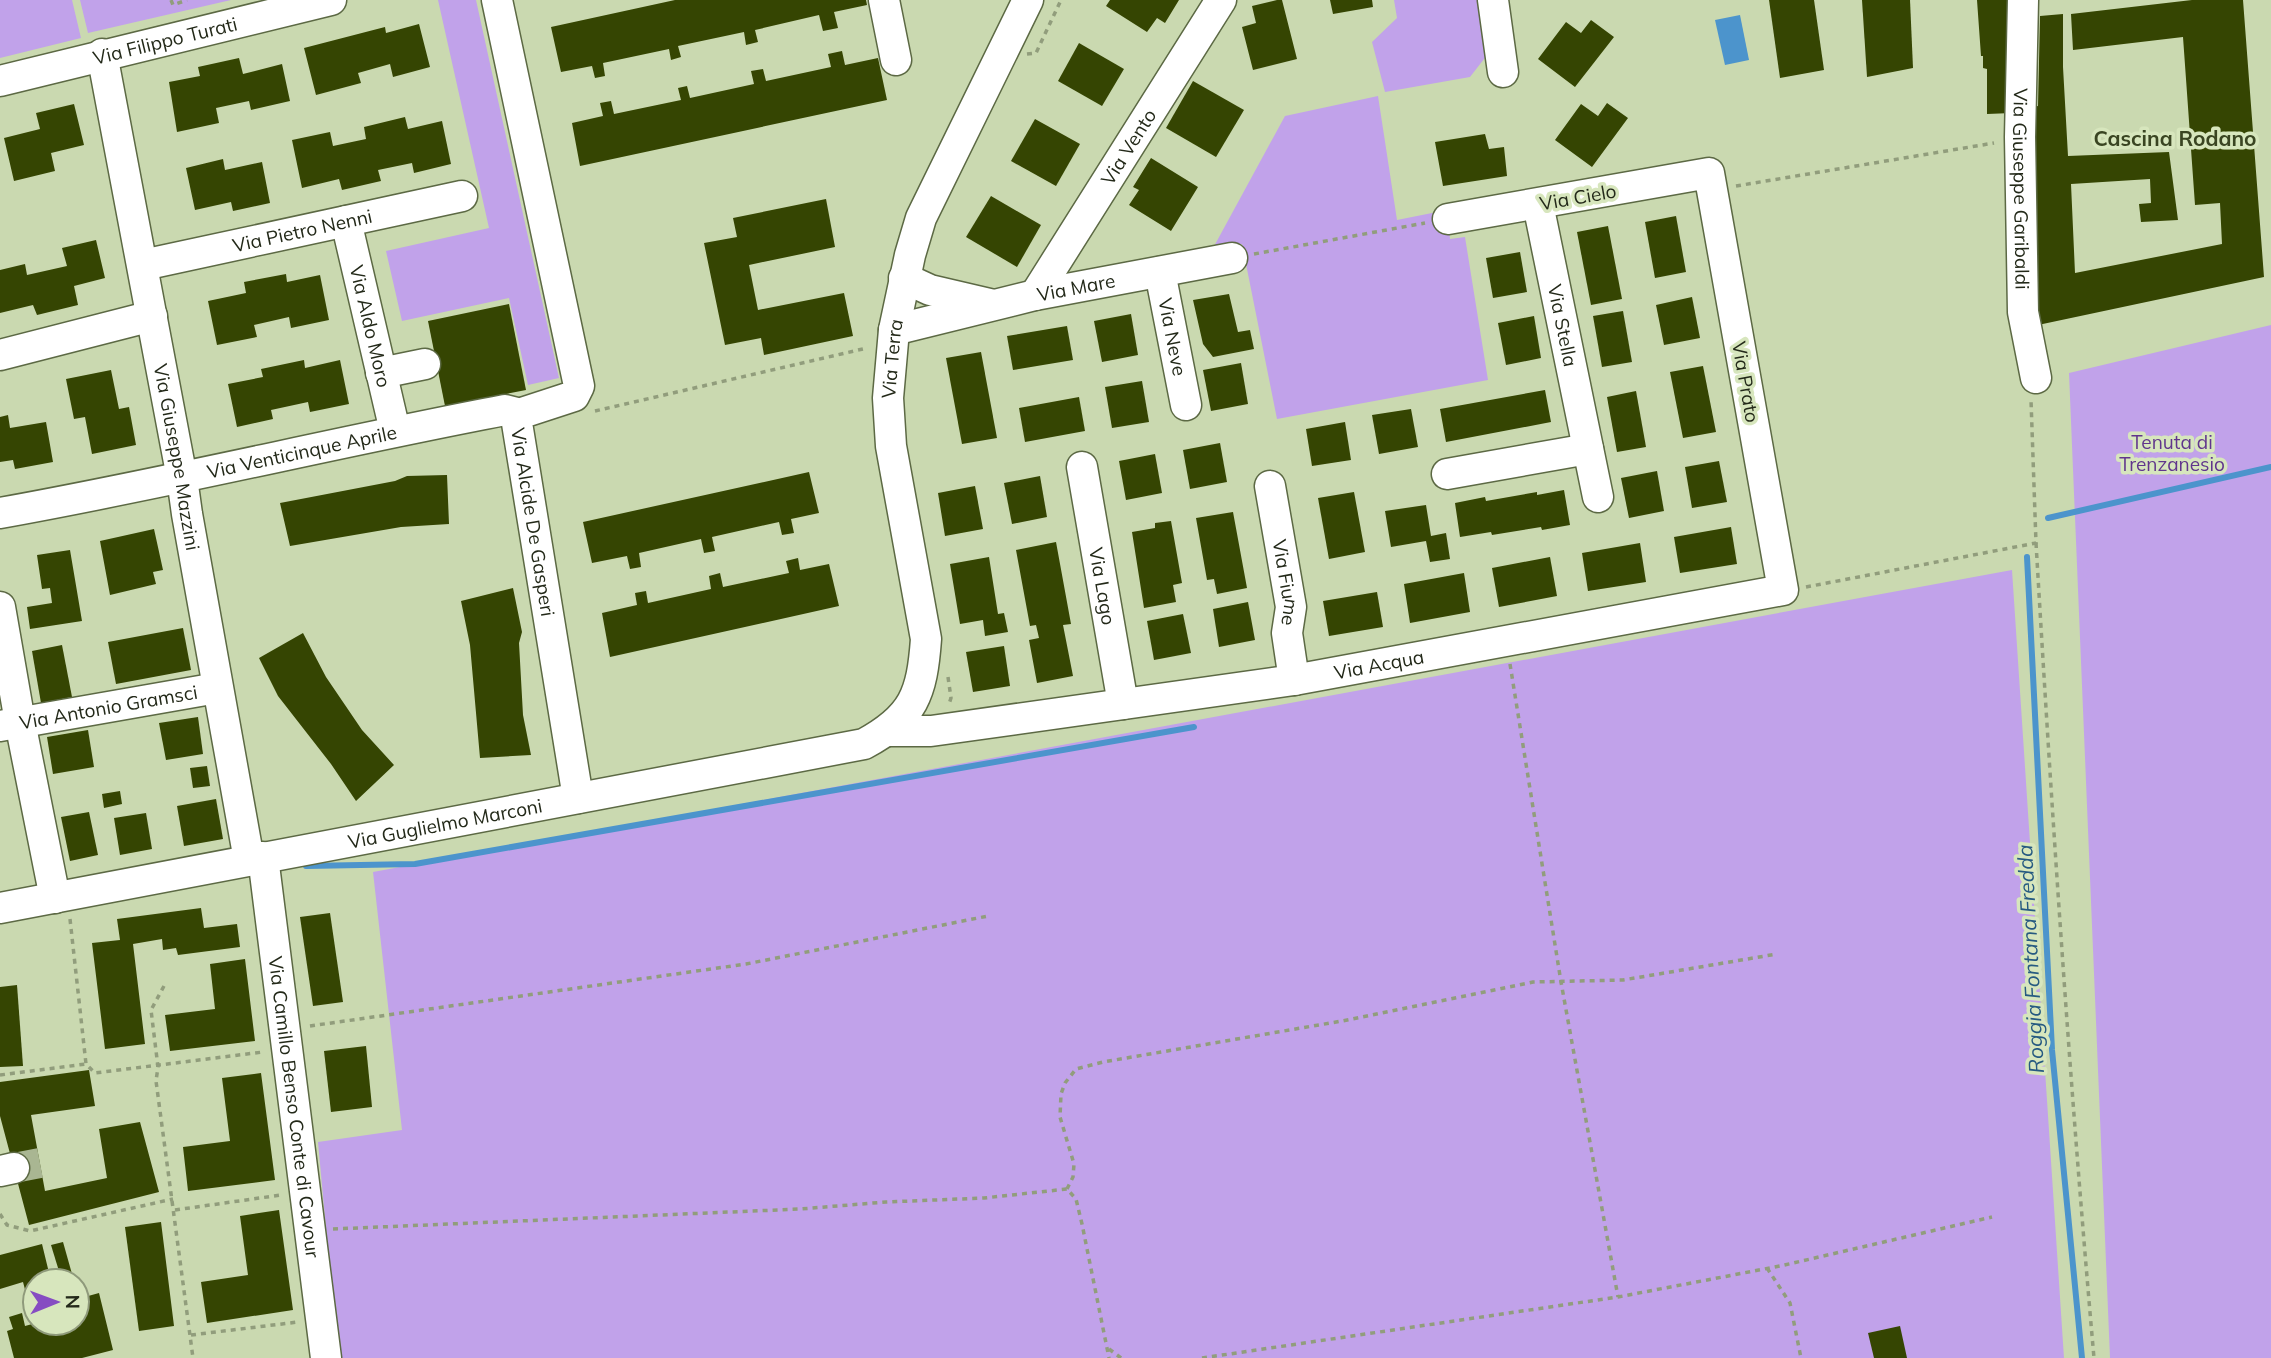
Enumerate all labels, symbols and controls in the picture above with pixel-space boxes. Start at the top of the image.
street label: Via Filippo Turati [91,11,240,70]
street label: Via Giuseppe Garibaldi [2008,88,2035,290]
street label: Via Vento [1095,105,1161,189]
district label: Cascina Rodano [2093,125,2257,151]
street label: Via Cielo [1538,178,1618,216]
street label: Via Pietro Nenni [230,204,374,257]
street label: Via Aldo Moro [345,263,396,390]
street label: Via Mare [1035,268,1117,306]
street label: Via Stella [1543,282,1583,369]
street label: Via Neve [1153,296,1192,378]
street label: Via Terra [876,317,908,399]
street label: Via Prato [1727,340,1765,424]
street label: Via Giuseppe Mazzini [149,362,205,552]
street label: Via Venticinque Aprile [205,420,399,484]
street label: Via Alcide De Gasperi [506,426,560,618]
park label: Tenuta di Trenzanesio [2119,430,2225,476]
street label: Via Fiume [1267,537,1304,627]
street label: Via Lago [1084,546,1121,627]
street label: Via Acqua [1332,644,1426,684]
street label: Via Antonio Gramsci [17,680,199,734]
street label: Via Guglielmo Marconi [346,793,544,854]
water label: Roggia Fontana Fredda [2011,844,2049,1074]
street label: Via Camillo Benso Conte di Cavour [264,955,325,1259]
north arrow [21,1267,91,1337]
text: N [61,1294,85,1309]

